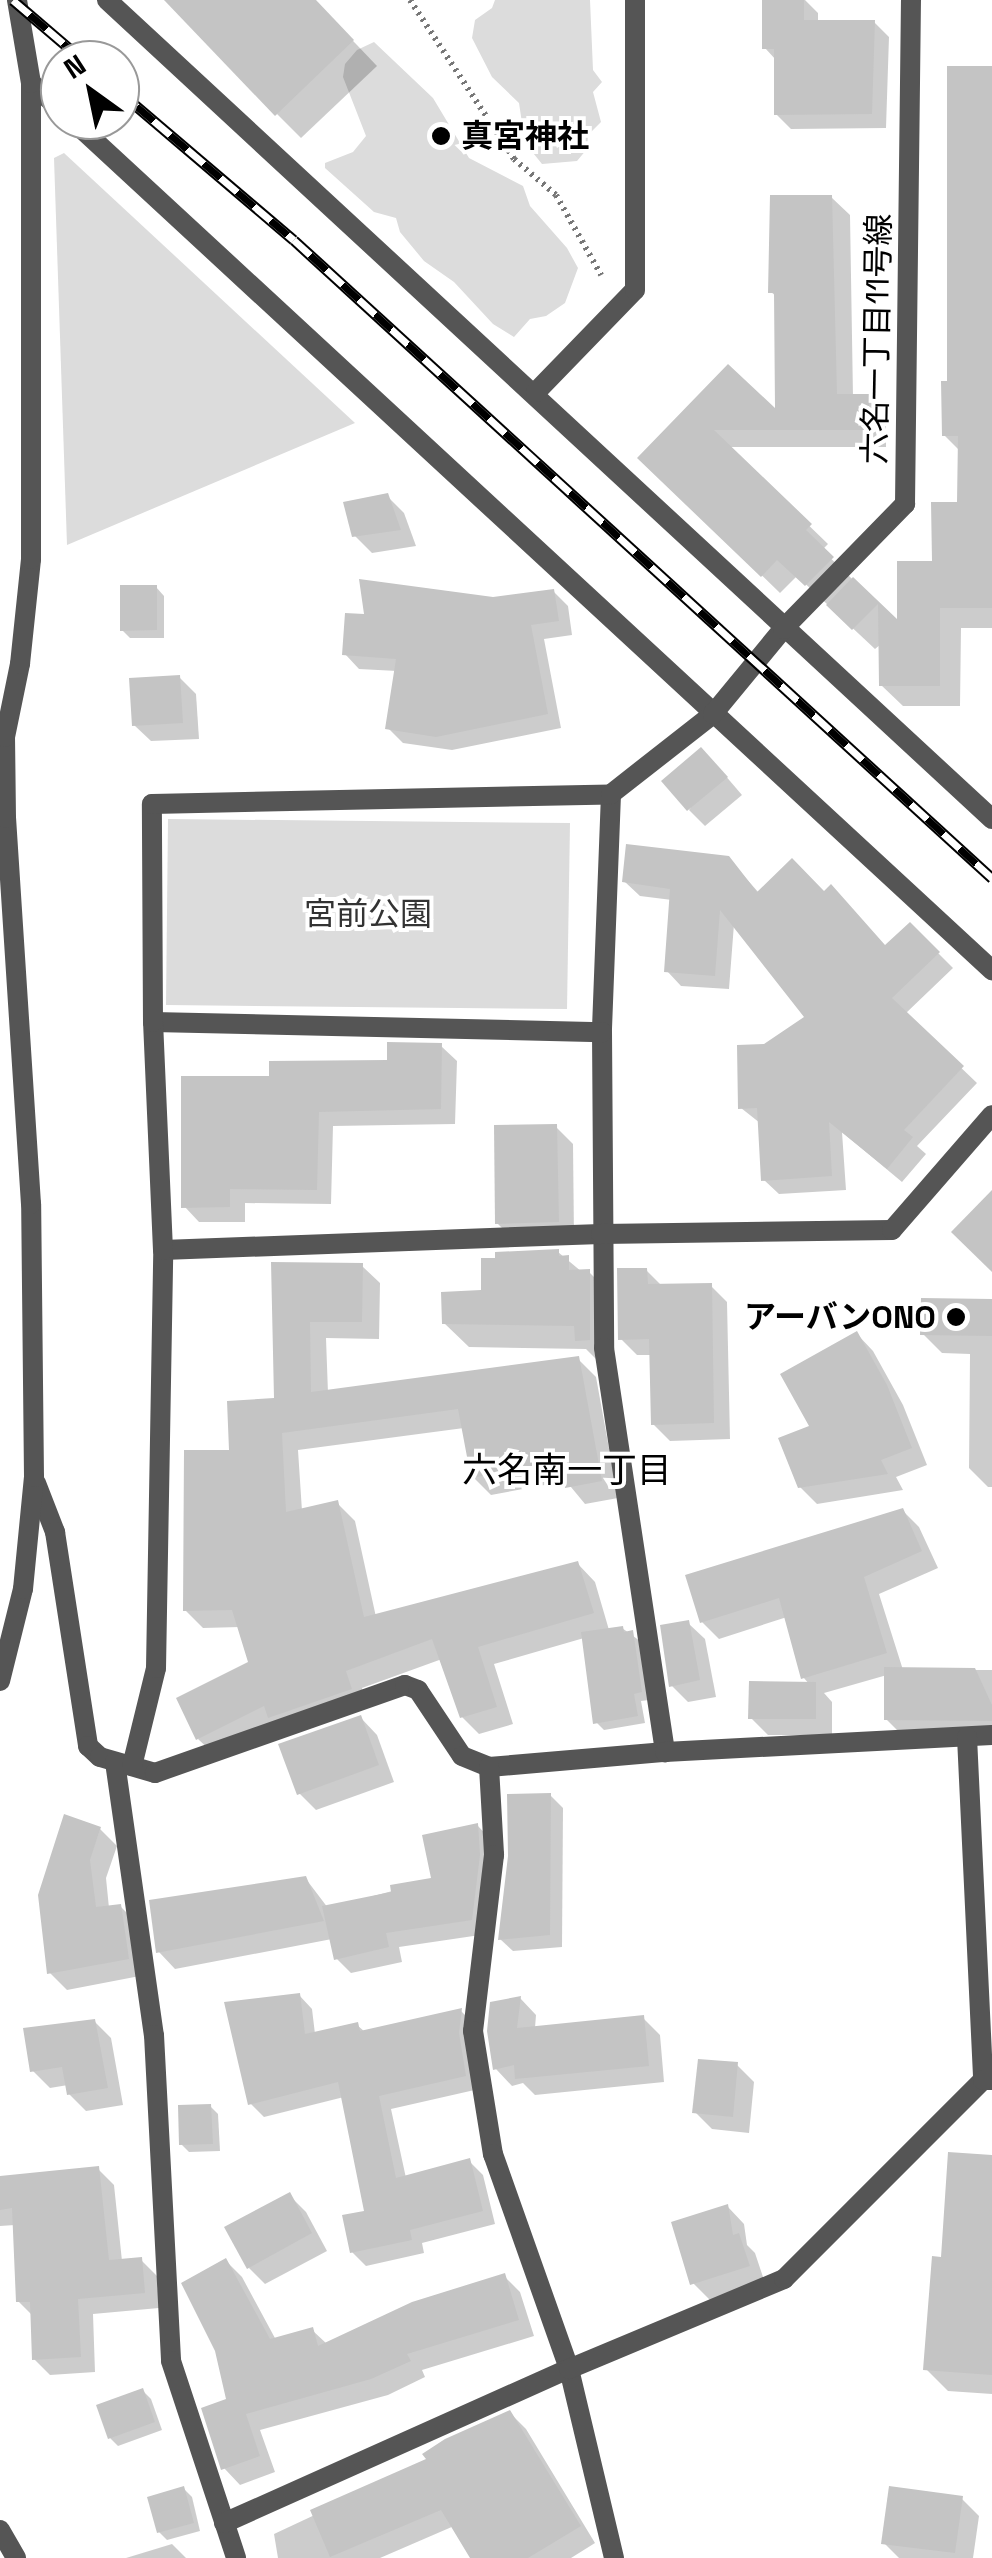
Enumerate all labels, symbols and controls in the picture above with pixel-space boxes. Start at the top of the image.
north arrow [40,40,140,140]
text: N [57,46,92,87]
place label: 真宮神社 [461,117,589,155]
marker: 真宮神社 [430,125,452,147]
street label: 六名一丁目11号線 [856,213,898,465]
park label: 宮前公園 [304,895,432,933]
place label: アーバンONO [745,1298,936,1336]
marker: アーバンONO [945,1306,967,1328]
district label: 六名南一丁目 [462,1449,672,1491]

